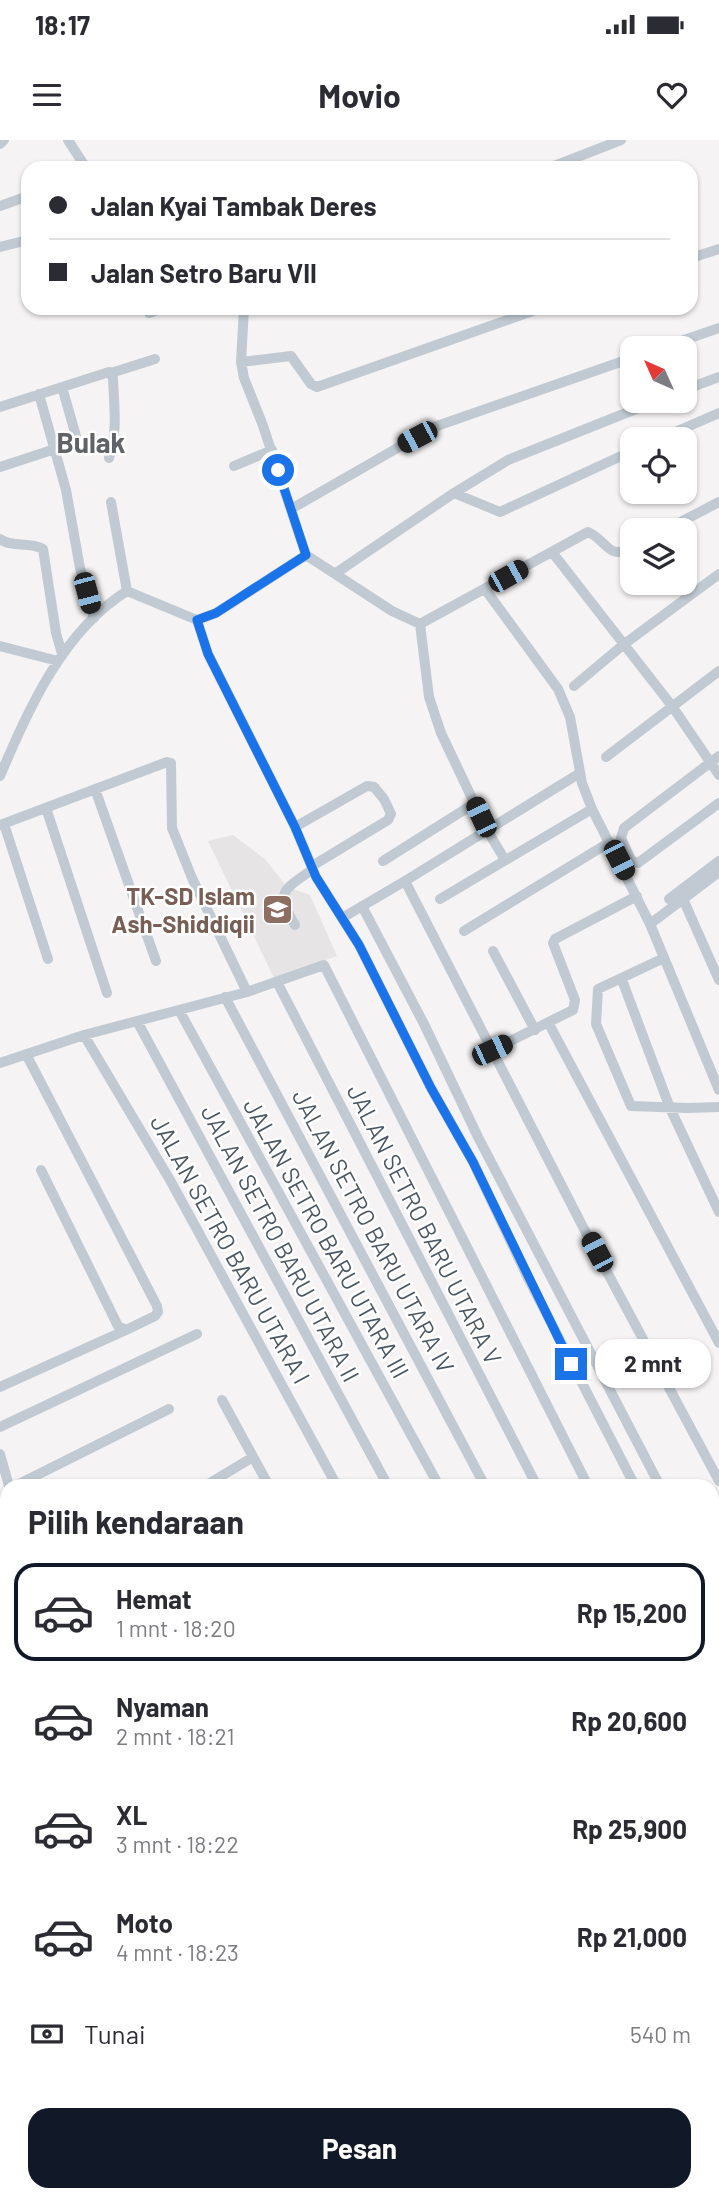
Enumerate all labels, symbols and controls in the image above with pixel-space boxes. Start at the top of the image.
text: 18:17 [35,9,90,40]
icon: menu [28,76,66,114]
text: Movio [318,76,401,114]
icon: heart [653,76,691,114]
text: Jalan Kyai Tambak Deres [91,190,376,221]
text: Jalan Setro Baru VII [91,257,317,288]
north arrow [620,336,696,413]
map controls [620,336,697,595]
car [394,418,441,456]
district label: Bulak [57,425,126,459]
button: locate [620,427,697,504]
route start [262,454,294,486]
button: layers [620,518,697,595]
car [485,557,532,595]
car [72,570,103,616]
car [463,794,500,840]
car [601,837,638,883]
place label: TK-SD Islam Ash-Shiddiqii [111,881,255,938]
school or university icon: TK-SD Islam Ash-Shiddiqii [261,892,295,926]
car [469,1032,516,1068]
street label: JALAN SETRO BARU UTARA V [342,1079,508,1369]
street label: JALAN SETRO BARU UTARA IV [287,1084,461,1378]
street label: JALAN SETRO BARU UTARA III [238,1093,416,1383]
street label: JALAN SETRO BARU UTARA II [145,1110,317,1388]
street label: JALAN SETRO BARU UTARA I [145,1110,317,1388]
car [578,1229,617,1275]
callout: 2 mnt [596,1340,711,1388]
route end [555,1348,587,1380]
text: 2 mnt [624,1349,682,1377]
text: Pilih kendaraan [28,1502,244,1540]
icon: car [32,1581,95,1644]
text: Hemat [116,1583,192,1614]
text: Rp 15,200 [577,1597,687,1628]
text: 1 mnt · 18:20 [116,1614,236,1642]
icon: car [32,1689,95,1752]
text: Nyaman [116,1691,209,1722]
text: Rp 20,600 [571,1705,687,1736]
text: 2 mnt · 18:21 [116,1722,235,1750]
icon: car [32,1797,95,1860]
text: XL [116,1799,147,1830]
text: Rp 25,900 [572,1813,687,1844]
text: 3 mnt · 18:22 [116,1830,239,1858]
icon: car [32,1905,95,1968]
text: Moto [116,1907,173,1938]
text: Rp 21,000 [577,1921,687,1952]
text: 4 mnt · 18:23 [116,1938,239,1966]
icon: cash [28,2015,66,2053]
text: Tunai [84,2018,146,2049]
text: 540 m [630,2020,691,2048]
button: Pesan [28,2108,691,2188]

